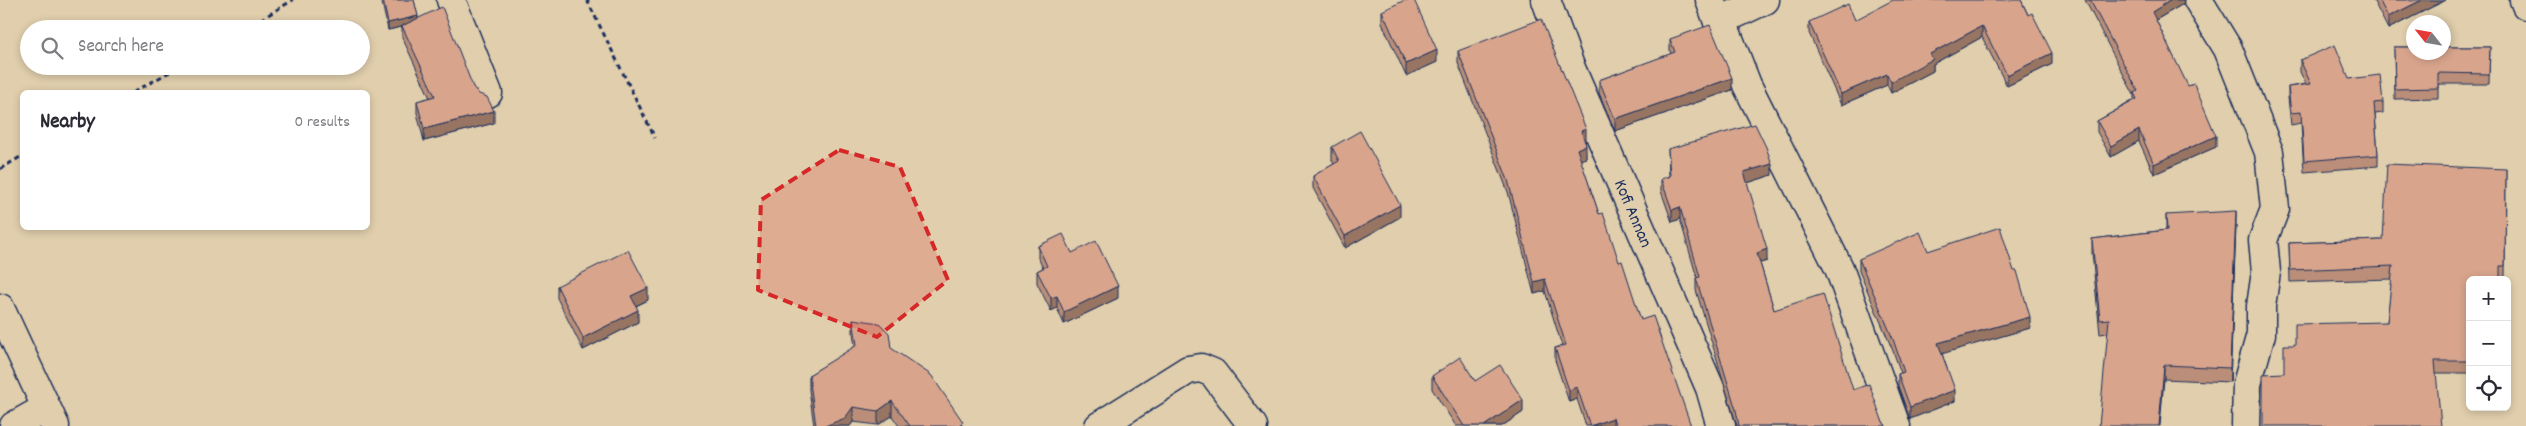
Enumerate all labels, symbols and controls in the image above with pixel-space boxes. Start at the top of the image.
north arrow [2406,15,2451,60]
search box [20,20,370,75]
icon: search [38,34,66,62]
text: Search here [78,34,164,61]
text: Nearby [40,108,95,138]
text: 0 results [295,111,350,134]
street label: Kofi Annan [1606,176,1657,252]
map controls [2466,276,2511,411]
button: + [2466,276,2511,321]
button: − [2466,321,2511,366]
button: locate [2466,366,2511,411]

